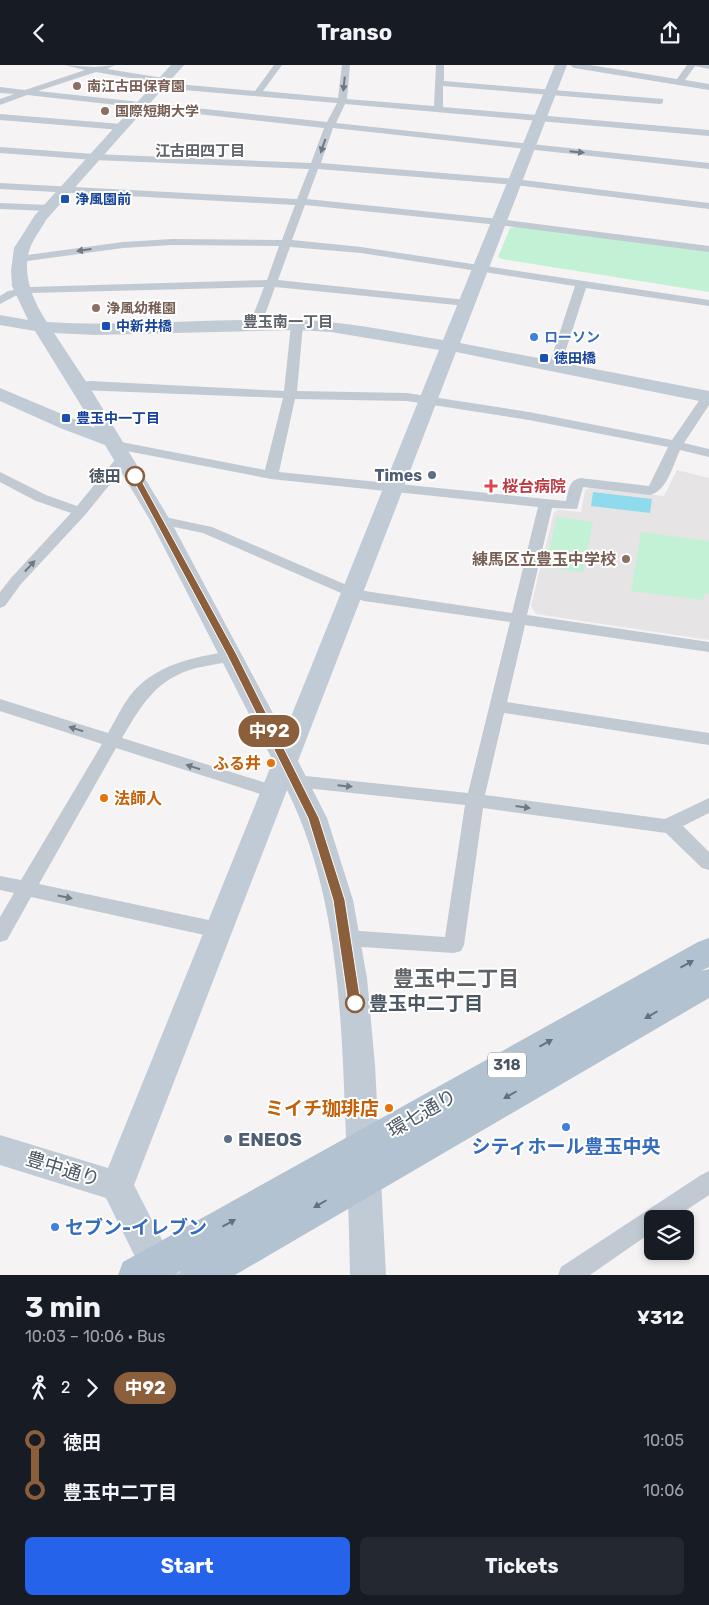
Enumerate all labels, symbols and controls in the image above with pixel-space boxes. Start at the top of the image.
icon: back [25,19,53,47]
text: Transo [317,19,392,46]
icon: share [656,19,684,47]
one-way arrow [340,76,348,92]
place label: 南江古田保育園 [87,78,185,95]
marker: 南江古田保育園 [71,80,83,92]
place label: 国際短期大学 [115,103,199,120]
marker: 国際短期大学 [99,105,111,117]
one-way arrow [318,139,326,154]
district label: 江古田四丁目 [155,142,245,160]
one-way arrow [570,148,586,156]
place label: 浄風園前 [75,191,131,208]
marker: 浄風園前 [59,193,71,205]
one-way arrow [75,247,91,255]
place label: 浄風幼稚園 [106,300,176,317]
marker: 浄風幼稚園 [90,302,102,314]
district label: 豊玉南一丁目 [243,313,333,331]
place label: 中新井橋 [116,318,172,335]
marker: 中新井橋 [100,320,112,332]
place label: ローソン [544,329,600,346]
marker: ローソン [528,331,540,343]
place label: 徳田橋 [554,350,596,367]
marker: 徳田橋 [538,352,550,364]
place label: 豊玉中一丁目 [76,410,160,427]
marker: 豊玉中一丁目 [60,412,72,424]
marker: 徳田 [125,466,145,486]
place label: Times [374,466,422,485]
place label: 徳田 [89,467,121,486]
marker: Times [426,469,438,481]
place label: 桜台病院 [502,477,566,496]
marker: 桜台病院 [484,479,498,493]
place label: 練馬区立豊玉中学校 [472,550,616,569]
marker: 練馬区立豊玉中学校 [620,553,632,565]
one-way arrow [25,559,36,572]
line badge: 中92 [240,715,298,747]
text: 中92 [248,720,290,742]
one-way arrow [68,725,83,733]
place label: ふる井 [213,754,261,773]
marker: ふる井 [265,757,277,769]
one-way arrow [185,762,200,770]
one-way arrow [337,782,353,790]
place label: 法師人 [114,789,162,808]
marker: 法師人 [98,792,110,804]
one-way arrow [515,804,531,812]
one-way arrow [57,893,72,901]
one-way arrow [681,959,694,968]
district label: 豊玉中二丁目 [393,966,519,991]
place label: 豊玉中二丁目 [369,992,483,1015]
marker: 豊玉中二丁目 [345,993,365,1013]
one-way arrow [644,1011,659,1019]
one-way arrow [539,1039,552,1048]
road number: 318 [488,1053,526,1077]
street label: 環七通り [383,1084,461,1142]
one-way arrow [504,1091,517,1100]
place label: ミイチ珈琲店 [265,1097,379,1120]
marker: ミイチ珈琲店 [383,1102,395,1114]
marker: シティホール豊玉中央 [560,1121,572,1133]
place label: ENEOS [238,1128,302,1151]
marker: ENEOS [222,1133,234,1145]
place label: シティホール豊玉中央 [472,1135,660,1158]
street label: 豊中通り [23,1147,103,1191]
one-way arrow [314,1199,327,1208]
map controls [644,1210,694,1260]
button: layers [644,1210,694,1260]
place label: セブン-イレブン [65,1216,207,1239]
one-way arrow [222,1218,236,1227]
marker: セブン-イレブン [49,1221,61,1233]
text: 3 min [25,1291,101,1324]
text: ¥312 [637,1306,684,1329]
text: 10:03 – 10:06 · Bus [25,1327,165,1346]
icon: walk [25,1374,53,1402]
icon: forward [78,1374,106,1402]
text: 中92 [124,1377,166,1399]
text: 2 [61,1378,70,1397]
text: 徳田 [63,1431,101,1454]
text: 10:05 [643,1431,684,1450]
text: 豊玉中二丁目 [63,1481,177,1504]
text: 10:06 [643,1481,684,1500]
button: Start [25,1537,350,1595]
button: Tickets [360,1537,684,1595]

